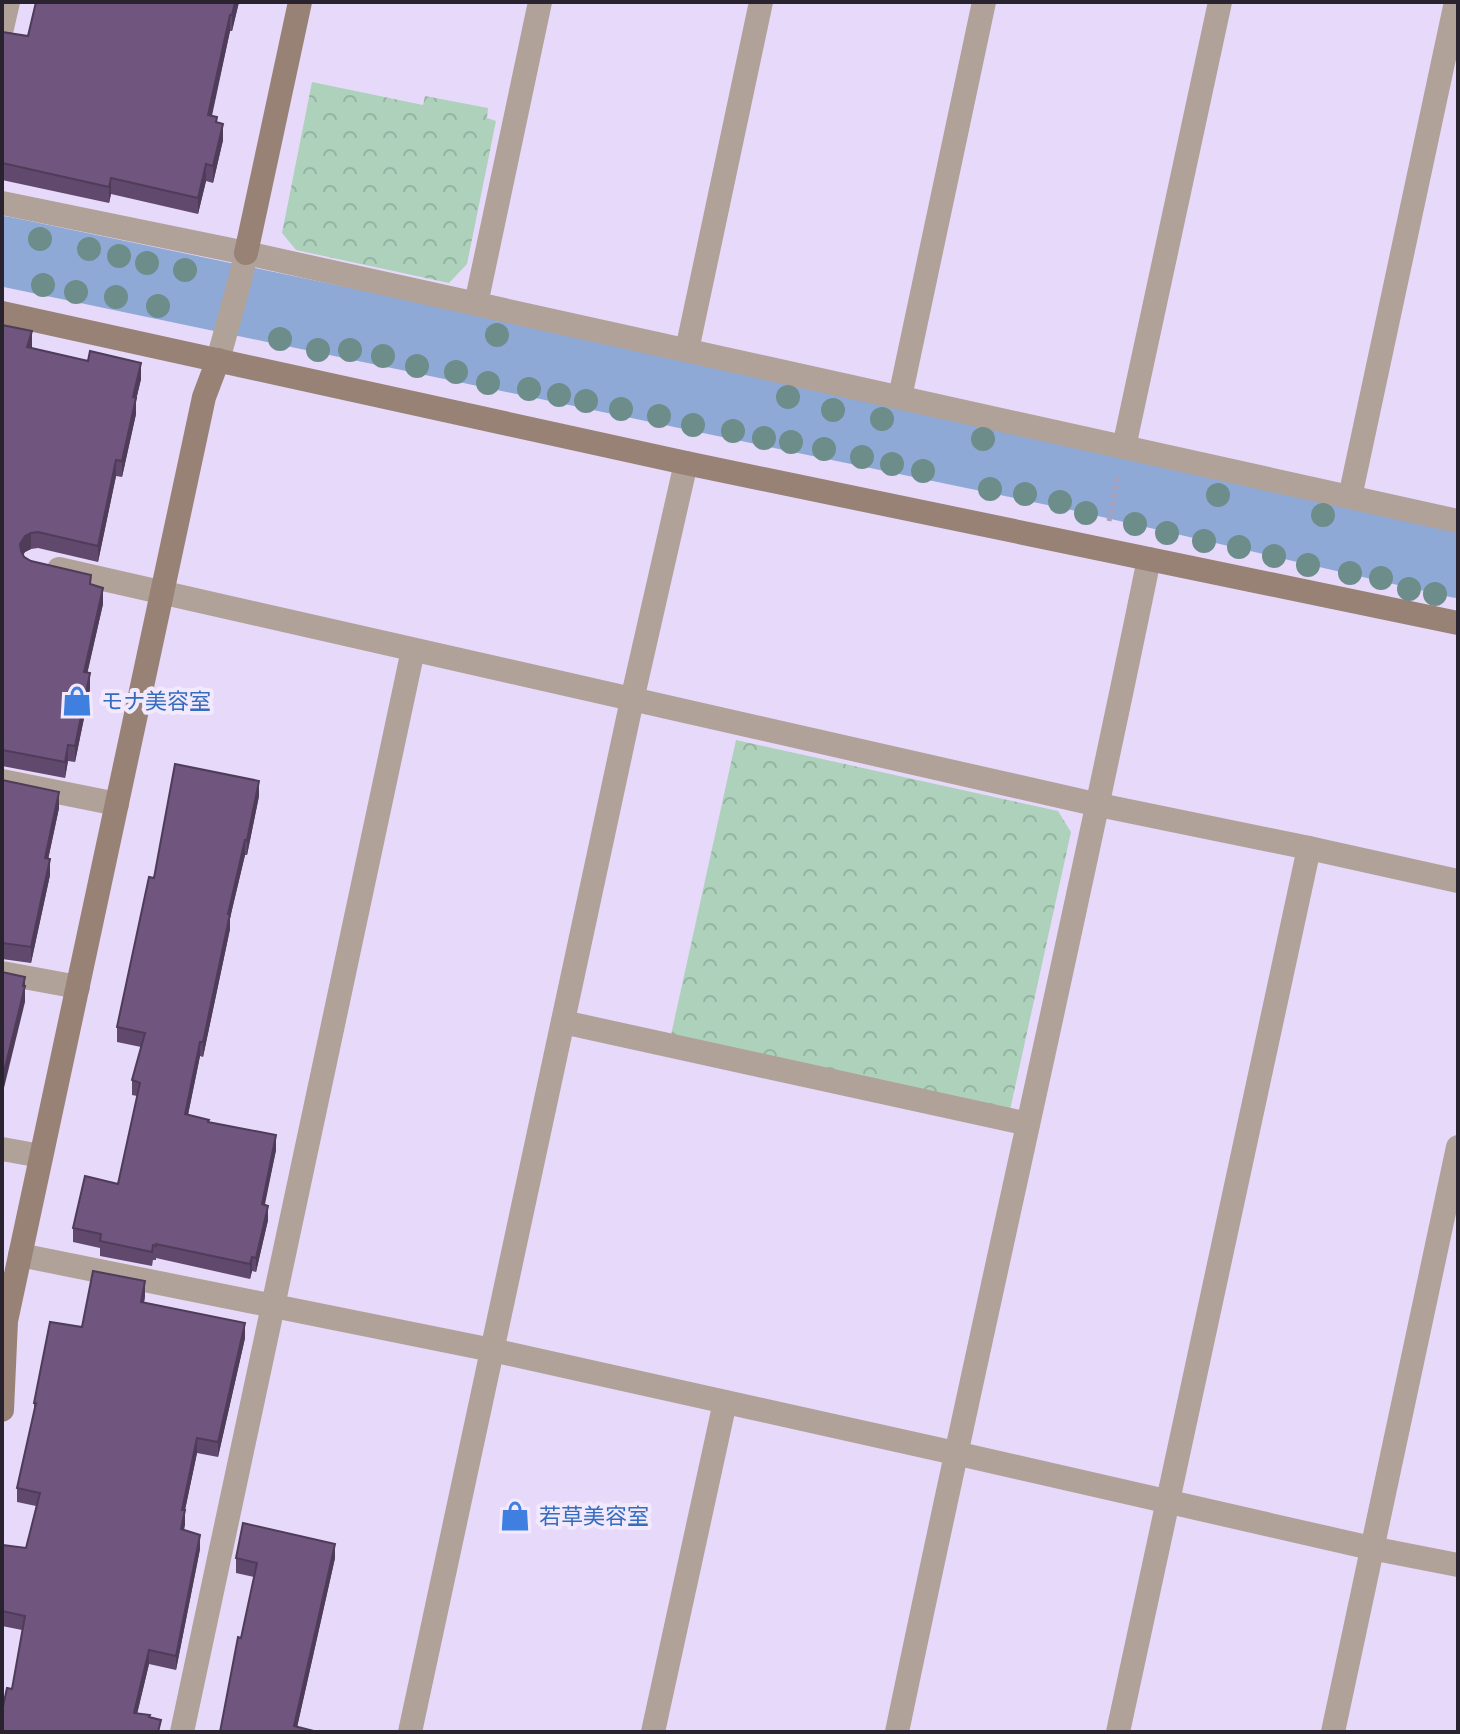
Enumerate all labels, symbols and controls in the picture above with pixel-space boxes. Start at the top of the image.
shop icon: モナ美容室 [60,684,94,718]
place label: モナ美容室 [101,687,211,714]
shop icon: 若草美容室 [498,1499,532,1533]
place label: 若草美容室 [539,1502,649,1529]

